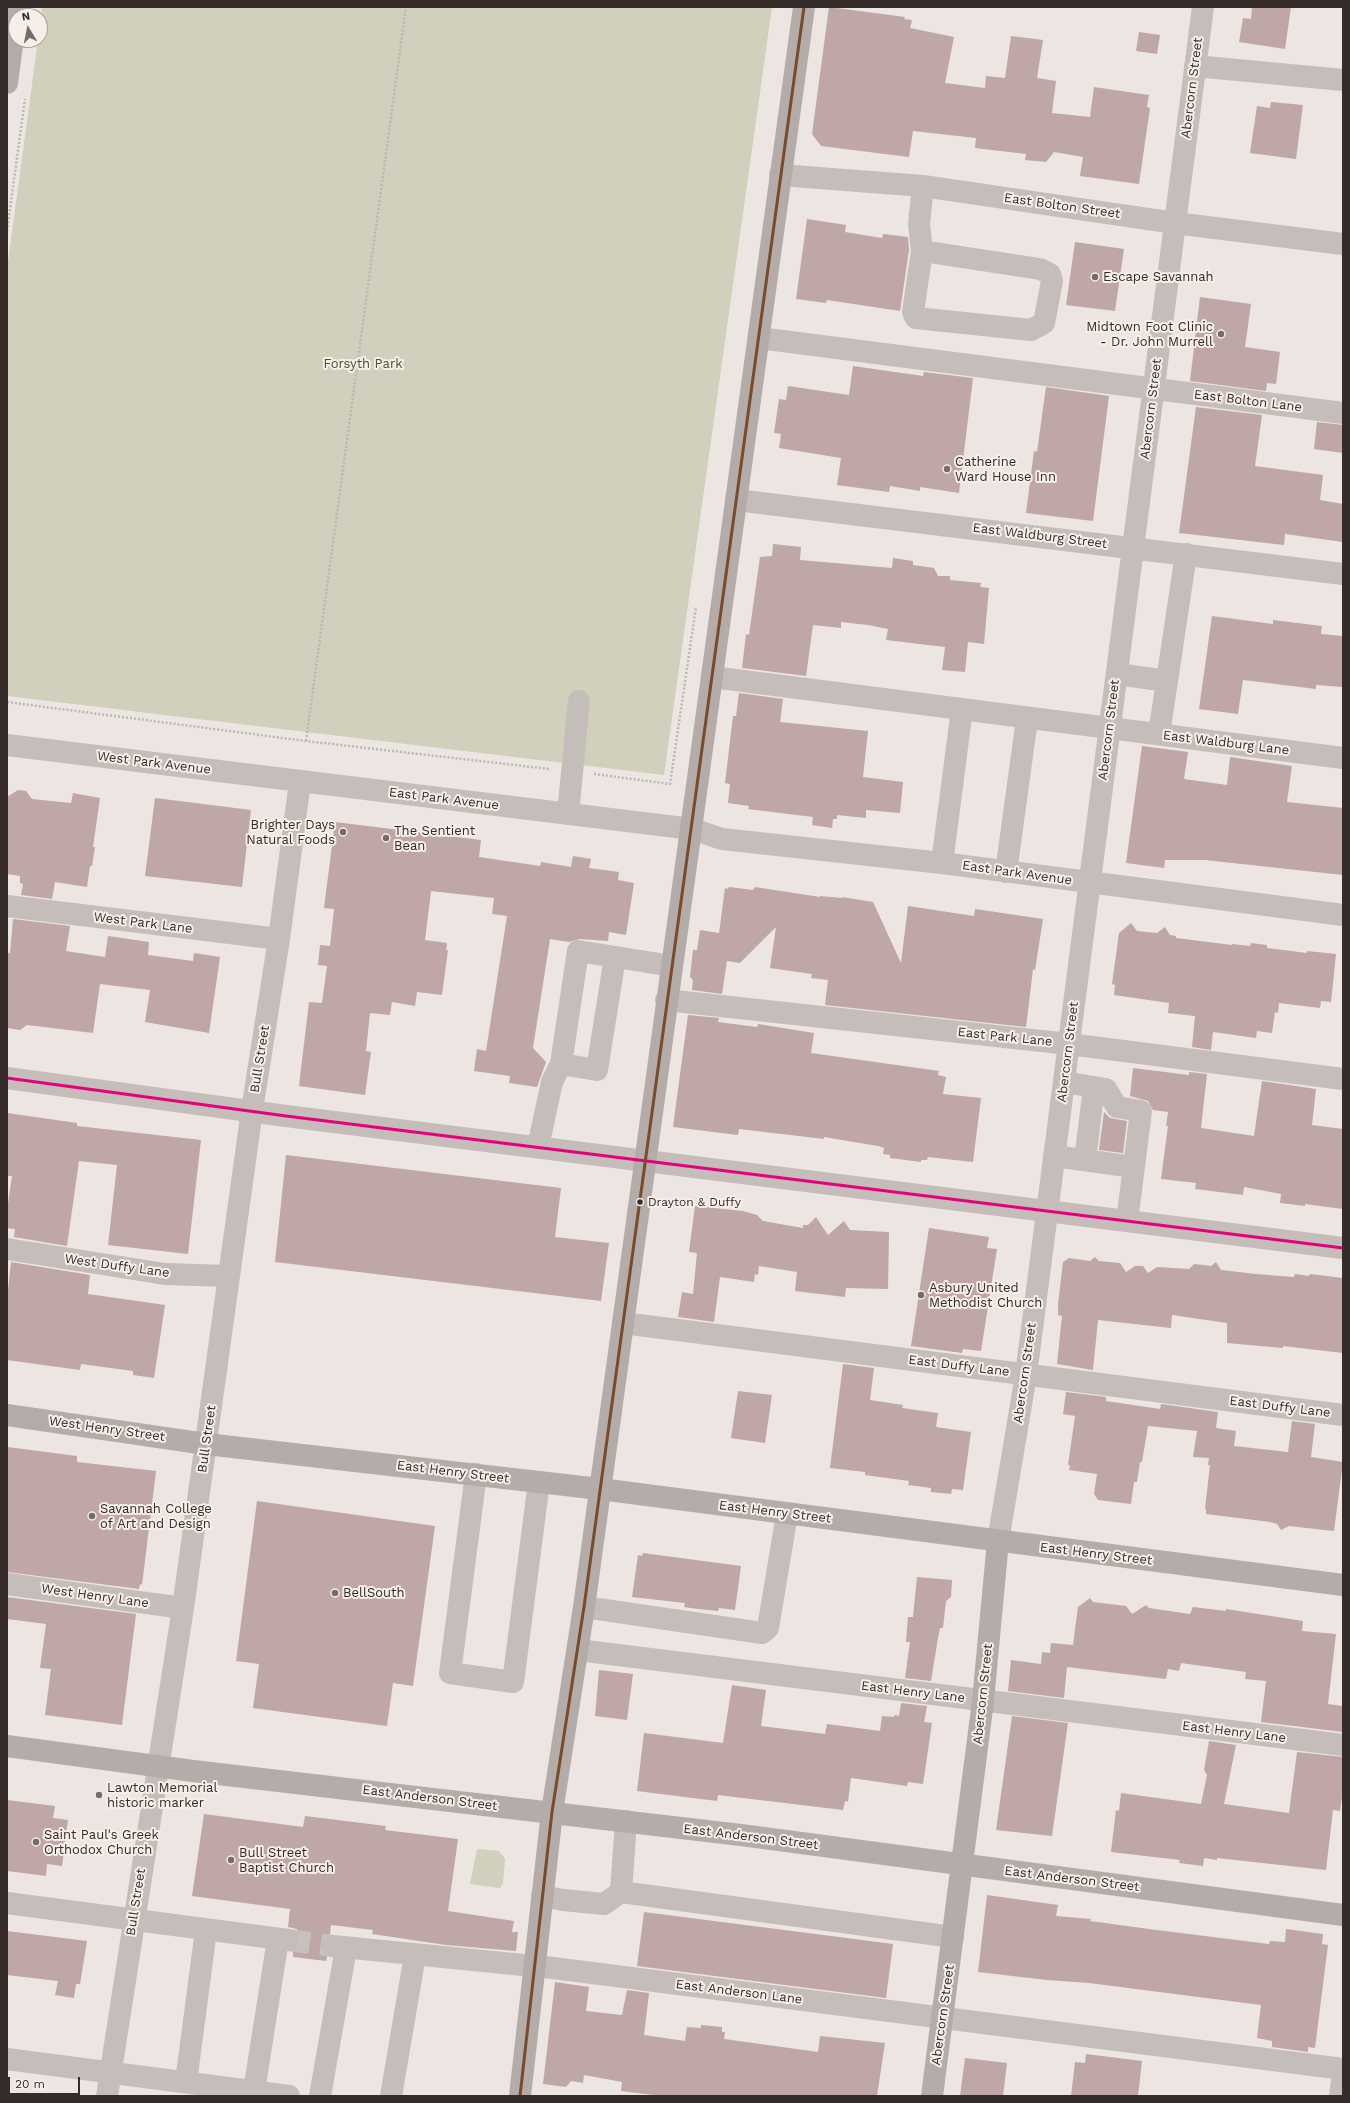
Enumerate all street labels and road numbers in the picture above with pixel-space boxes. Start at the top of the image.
street label: Abercorn Street [1178,37,1206,139]
street label: East Bolton Street [1003,190,1121,222]
street label: Abercorn Street [1137,358,1165,460]
street label: East Bolton Lane [1193,387,1303,415]
street label: East Waldburg Street [972,520,1108,552]
street label: Abercorn Street [1095,679,1123,781]
street label: East Waldburg Lane [1162,728,1290,758]
street label: West Park Avenue [96,748,212,778]
street label: East Park Avenue [388,785,500,813]
street label: East Park Avenue [961,858,1073,888]
street label: West Park Lane [93,909,193,937]
street label: Abercorn Street [1054,1001,1082,1103]
street label: Bull Street [247,1024,273,1094]
street label: East Park Lane [957,1024,1053,1050]
street label: West Duffy Lane [64,1251,170,1281]
street label: Abercorn Street [1010,1322,1040,1424]
street label: East Duffy Lane [908,1352,1010,1380]
street label: East Duffy Lane [1229,1393,1331,1421]
street label: Bull Street [195,1404,219,1474]
street label: West Henry Street [48,1413,166,1445]
street label: East Henry Street [396,1457,510,1487]
street label: East Henry Street [718,1497,832,1527]
street label: East Henry Street [1039,1539,1153,1569]
street label: West Henry Lane [40,1581,150,1611]
street label: Abercorn Street [970,1643,996,1745]
street label: East Henry Lane [860,1678,966,1706]
street label: East Henry Lane [1181,1718,1287,1746]
street label: East Anderson Street [362,1782,498,1814]
street label: East Anderson Street [683,1821,819,1853]
street label: East Anderson Street [1004,1863,1140,1895]
street label: Bull Street [123,1867,149,1937]
street label: Abercorn Street [928,1964,958,2066]
street label: East Anderson Lane [675,1976,803,2008]

